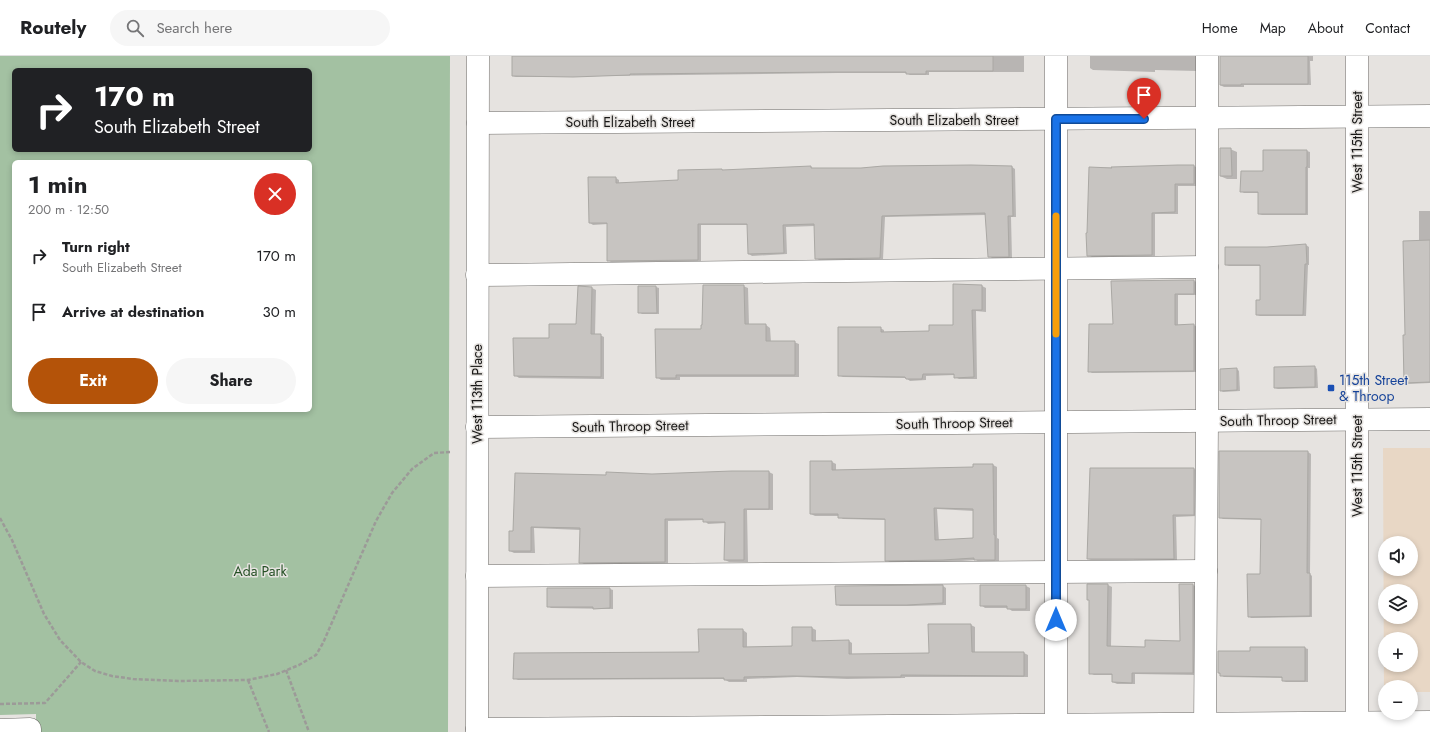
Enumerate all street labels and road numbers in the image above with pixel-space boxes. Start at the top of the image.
street label: West 115th Street [1347,90,1367,193]
street label: South Elizabeth Street [890,110,1019,130]
street label: South Elizabeth Street [566,112,695,132]
street label: West 113th Place [467,344,487,444]
street label: South Throop Street [1219,409,1337,431]
street label: South Throop Street [895,412,1013,434]
street label: West 115th Street [1347,414,1367,517]
street label: South Throop Street [571,415,689,437]

